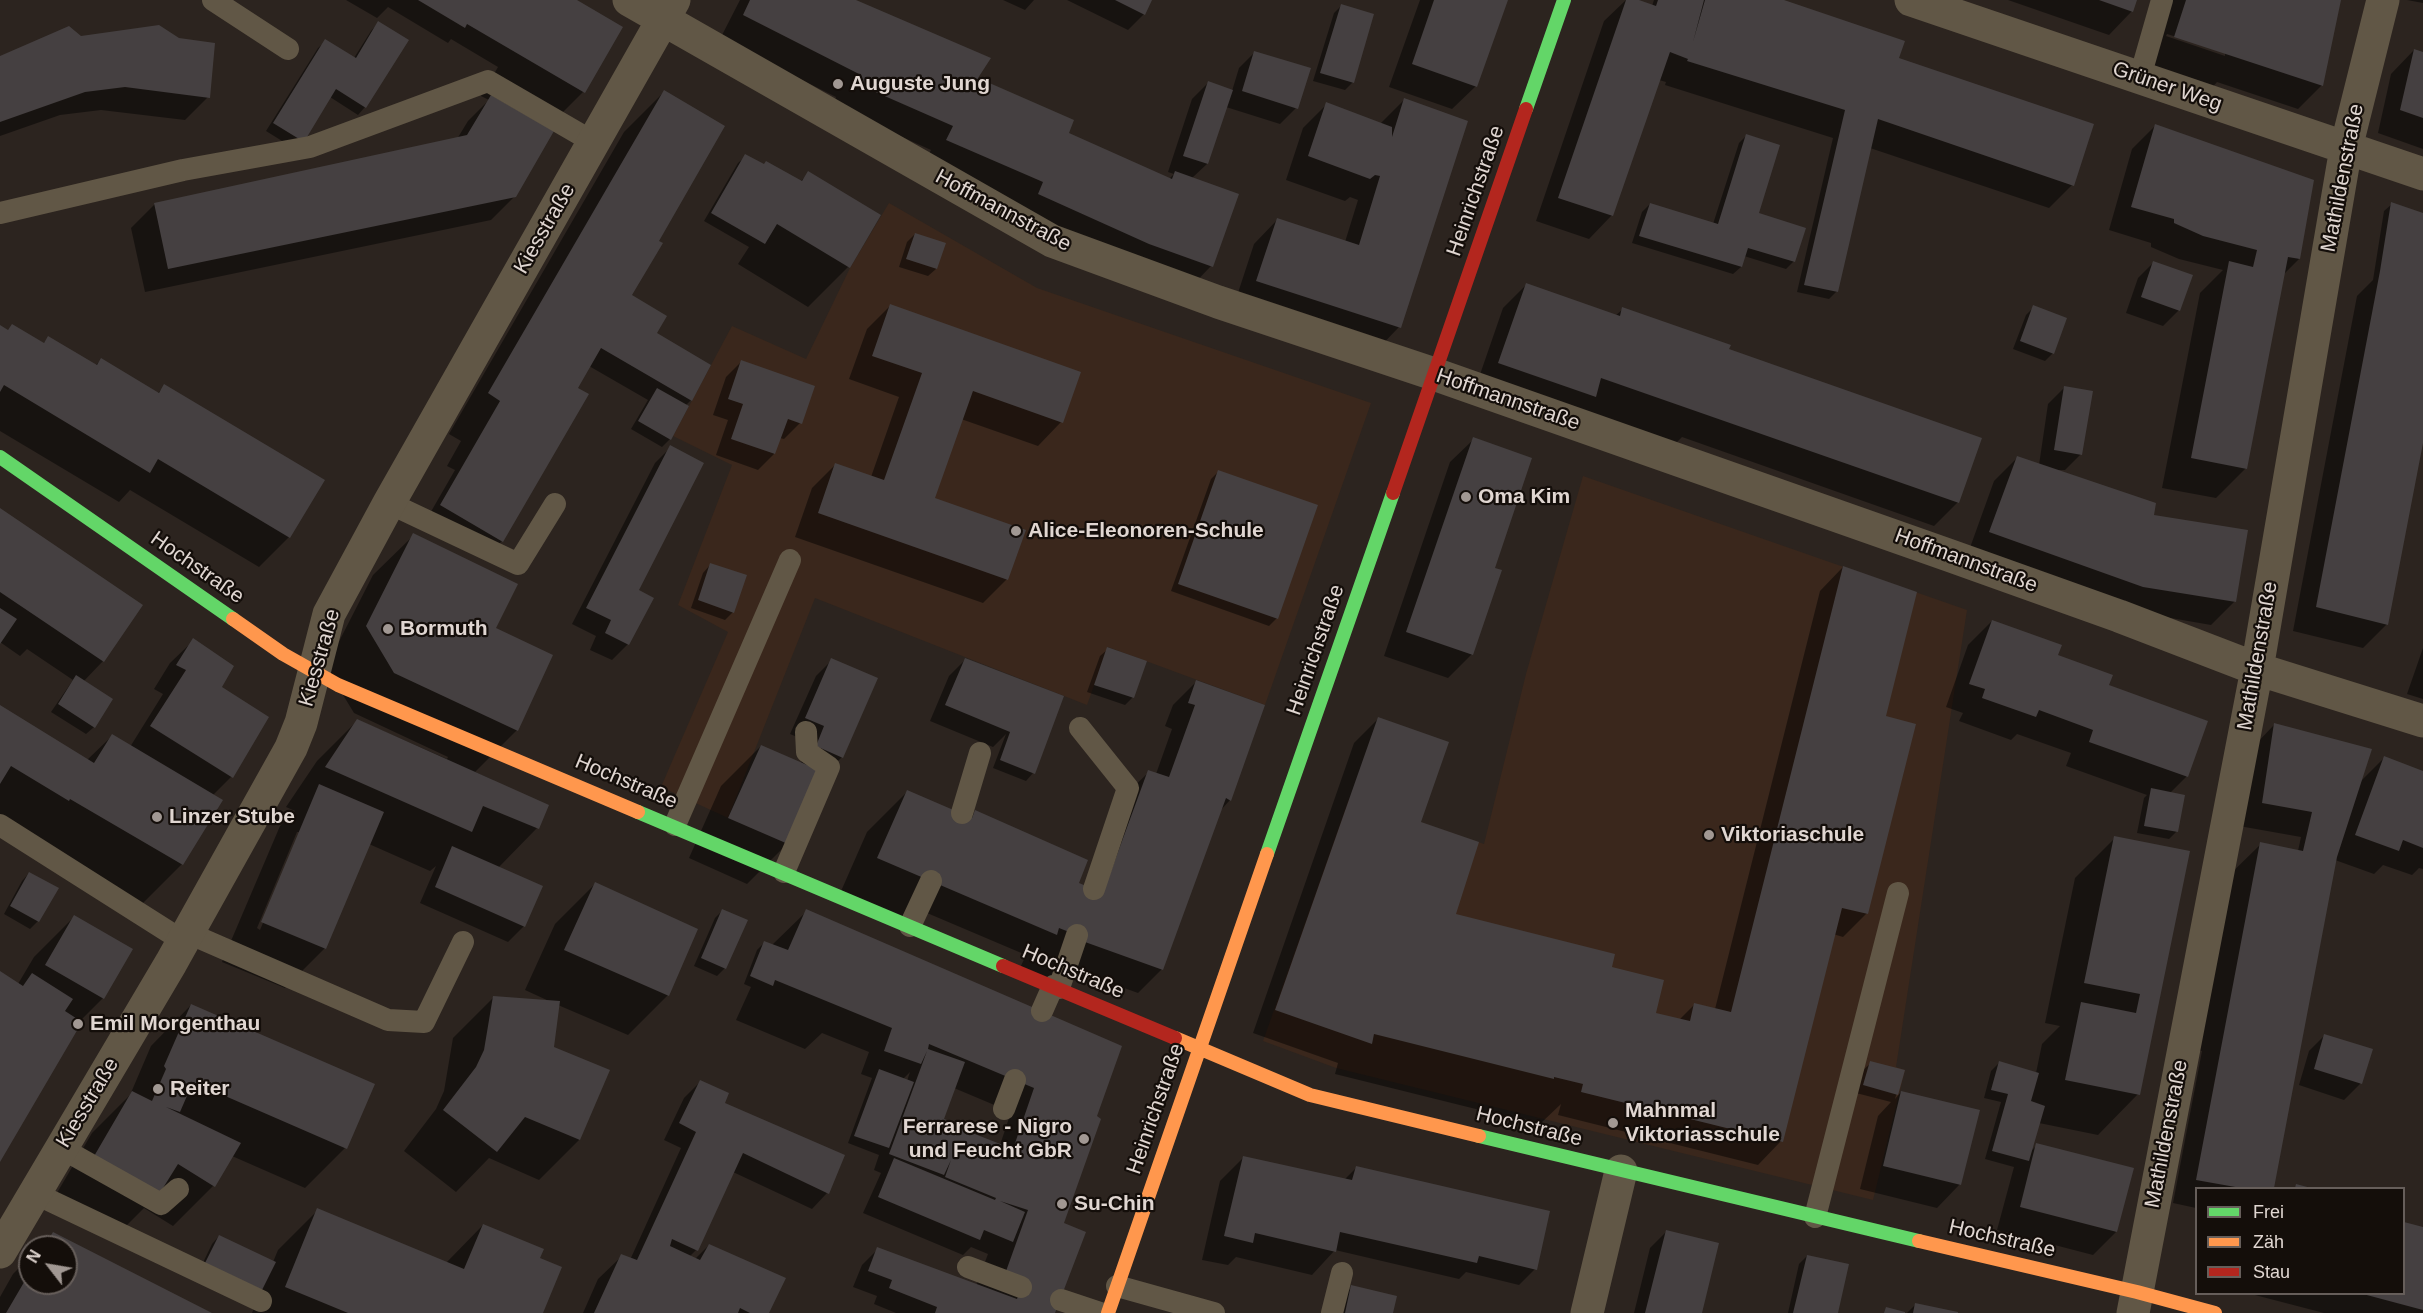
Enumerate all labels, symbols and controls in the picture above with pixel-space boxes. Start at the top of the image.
street label: Grüner Weg [2109,57,2225,117]
place label: Auguste Jung [850,71,990,97]
marker: Auguste Jung [831,77,845,91]
street label: Mathildenstraße [2316,102,2370,254]
street label: Heinrichstraße [1442,122,1510,260]
street label: Hoffmannstraße [931,165,1075,257]
street label: Kiesstraße [509,179,581,279]
street label: Hoffmannstraße [1433,364,1583,436]
place label: Oma Kim [1478,484,1570,510]
marker: Oma Kim [1459,490,1473,504]
place label: Alice-Eleonoren-Schule [1028,518,1264,544]
street label: Hoffmannstraße [1891,523,2041,599]
marker: Alice-Eleonoren-Schule [1009,524,1023,538]
street label: Hochstraße [145,527,249,609]
street label: Mathildenstraße [2233,580,2283,732]
street label: Heinrichstraße [1282,581,1350,719]
street label: Kiesstraße [294,606,346,710]
place label: Bormuth [400,616,487,642]
marker: Bormuth [381,622,395,636]
street label: Hochstraße [571,749,681,815]
place label: Linzer Stube [169,804,295,830]
marker: Linzer Stube [150,810,164,824]
place label: Viktoriaschule [1721,822,1864,848]
marker: Viktoriaschule [1702,828,1716,842]
street label: Hochstraße [1018,939,1128,1005]
place label: Emil Morgenthau [90,1011,260,1037]
marker: Emil Morgenthau [71,1017,85,1031]
street label: Heinrichstraße [1122,1040,1190,1178]
street label: Kiesstraße [51,1053,125,1153]
street label: Mathildenstraße [2140,1058,2194,1210]
place label: Reiter [170,1076,230,1102]
marker: Reiter [151,1082,165,1096]
place label: Mahnmal Viktoriasschule [1625,1098,1780,1148]
street label: Hochstraße [1473,1102,1585,1152]
place label: Ferrarese - Nigro und Feucht GbR [903,1114,1072,1164]
marker: Mahnmal Viktoriasschule [1606,1116,1620,1130]
marker: Ferrarese - Nigro und Feucht GbR [1077,1132,1091,1146]
legend [2195,1187,2405,1295]
place label: Su-Chin [1074,1191,1154,1217]
marker: Su-Chin [1055,1197,1069,1211]
text: Frei [2253,1202,2284,1222]
street label: Hochstraße [1946,1215,2058,1263]
text: Zäh [2253,1232,2284,1252]
north arrow [18,1235,78,1295]
text: N [24,1247,44,1266]
text: Stau [2253,1262,2290,1282]

